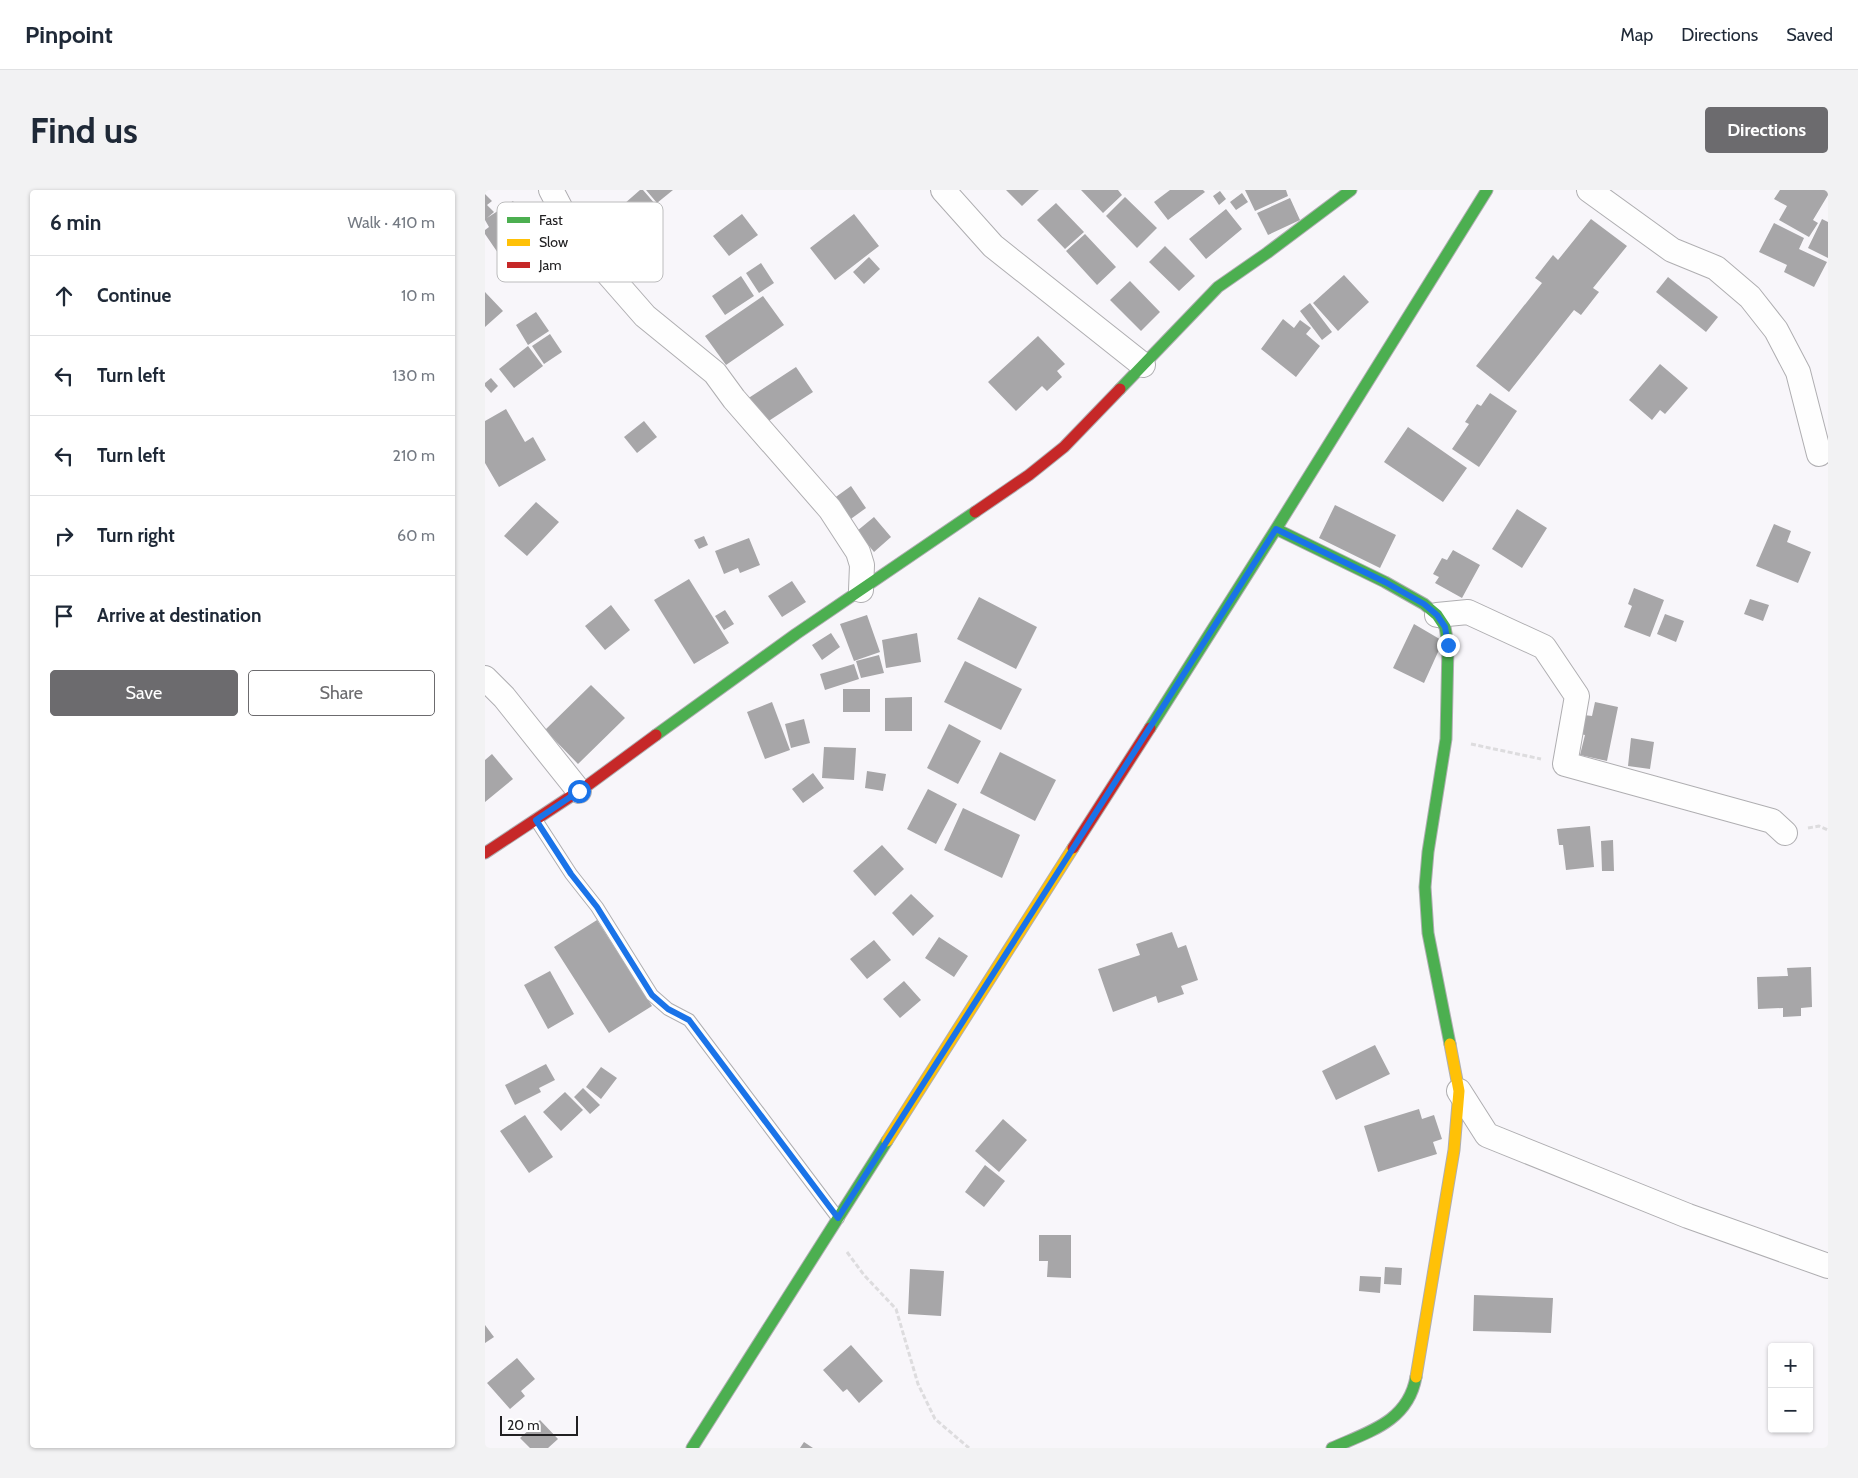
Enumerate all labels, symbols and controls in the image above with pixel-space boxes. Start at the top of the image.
text: Pinpoint [25,20,113,49]
text: Map [1620,24,1653,46]
text: Directions [1681,24,1758,46]
text: Saved [1786,24,1833,46]
button: Directions [1705,107,1828,153]
text: Find us [30,109,138,152]
legend [497,202,663,282]
text: 6 min [50,210,101,235]
text: Fast [539,211,563,229]
text: Walk · 410 m [348,213,435,232]
text: Slow [539,233,568,251]
text: Jam [538,256,561,274]
icon: ahead [50,282,78,310]
text: Continue [97,284,171,307]
text: 10 m [401,286,435,305]
icon: left [50,362,78,390]
text: Turn left [97,364,165,387]
text: 130 m [392,366,435,385]
icon: left [50,442,78,470]
text: Turn left [97,444,165,467]
text: 210 m [393,446,435,465]
icon: right [50,522,78,550]
text: Turn right [97,524,175,547]
text: 60 m [397,526,435,545]
icon: arrive [50,602,78,630]
text: Arrive at destination [97,604,261,627]
route end [1437,634,1460,657]
button: Save [50,670,238,716]
button: Share [248,670,435,716]
route start [568,780,591,803]
map controls [1768,1343,1813,1433]
button: + [1768,1343,1813,1388]
button: − [1768,1388,1813,1433]
scale bar [500,1413,577,1436]
text: 20 m [507,1416,540,1434]

